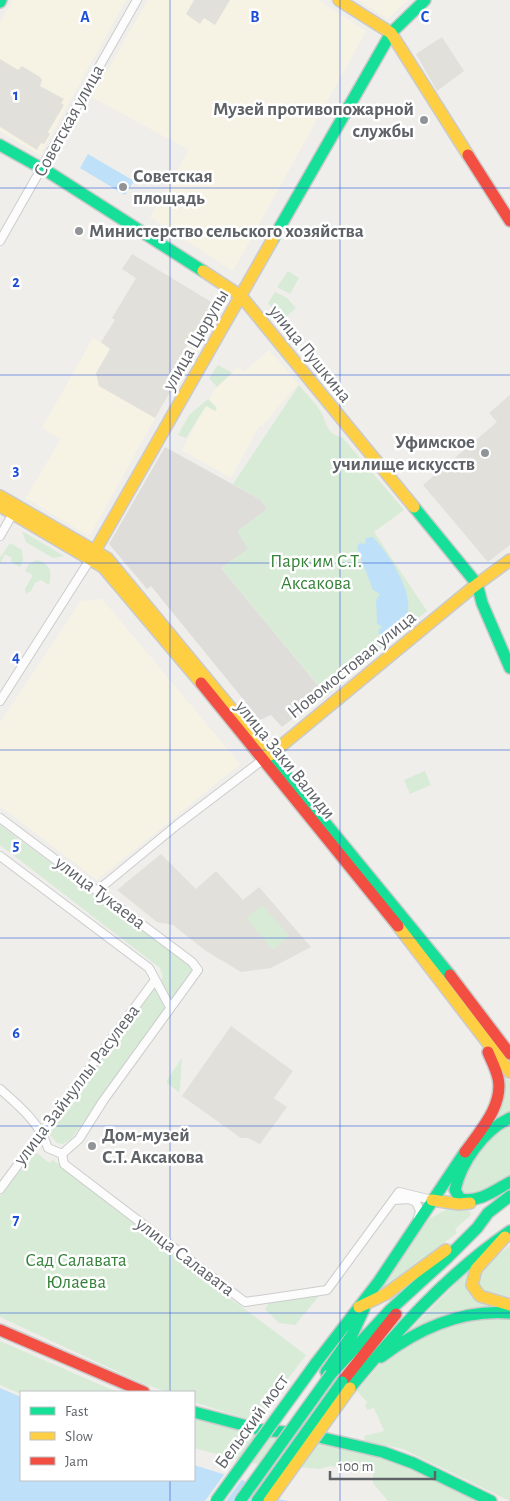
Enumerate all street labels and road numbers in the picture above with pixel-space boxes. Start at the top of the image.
street label: Советская улица [30,61,108,180]
street label: улица Цюрупы [159,286,233,395]
street label: улица Пушкина [264,301,355,407]
street label: Новомостовая улица [284,607,420,722]
street label: улица Заки Валиди [231,696,338,823]
street label: улица Тукаева [51,852,149,933]
street label: улица Зайнуллы Расулева [10,1001,144,1170]
street label: улица Салавата [131,1213,238,1300]
street label: Бельский мост [212,1371,292,1473]

